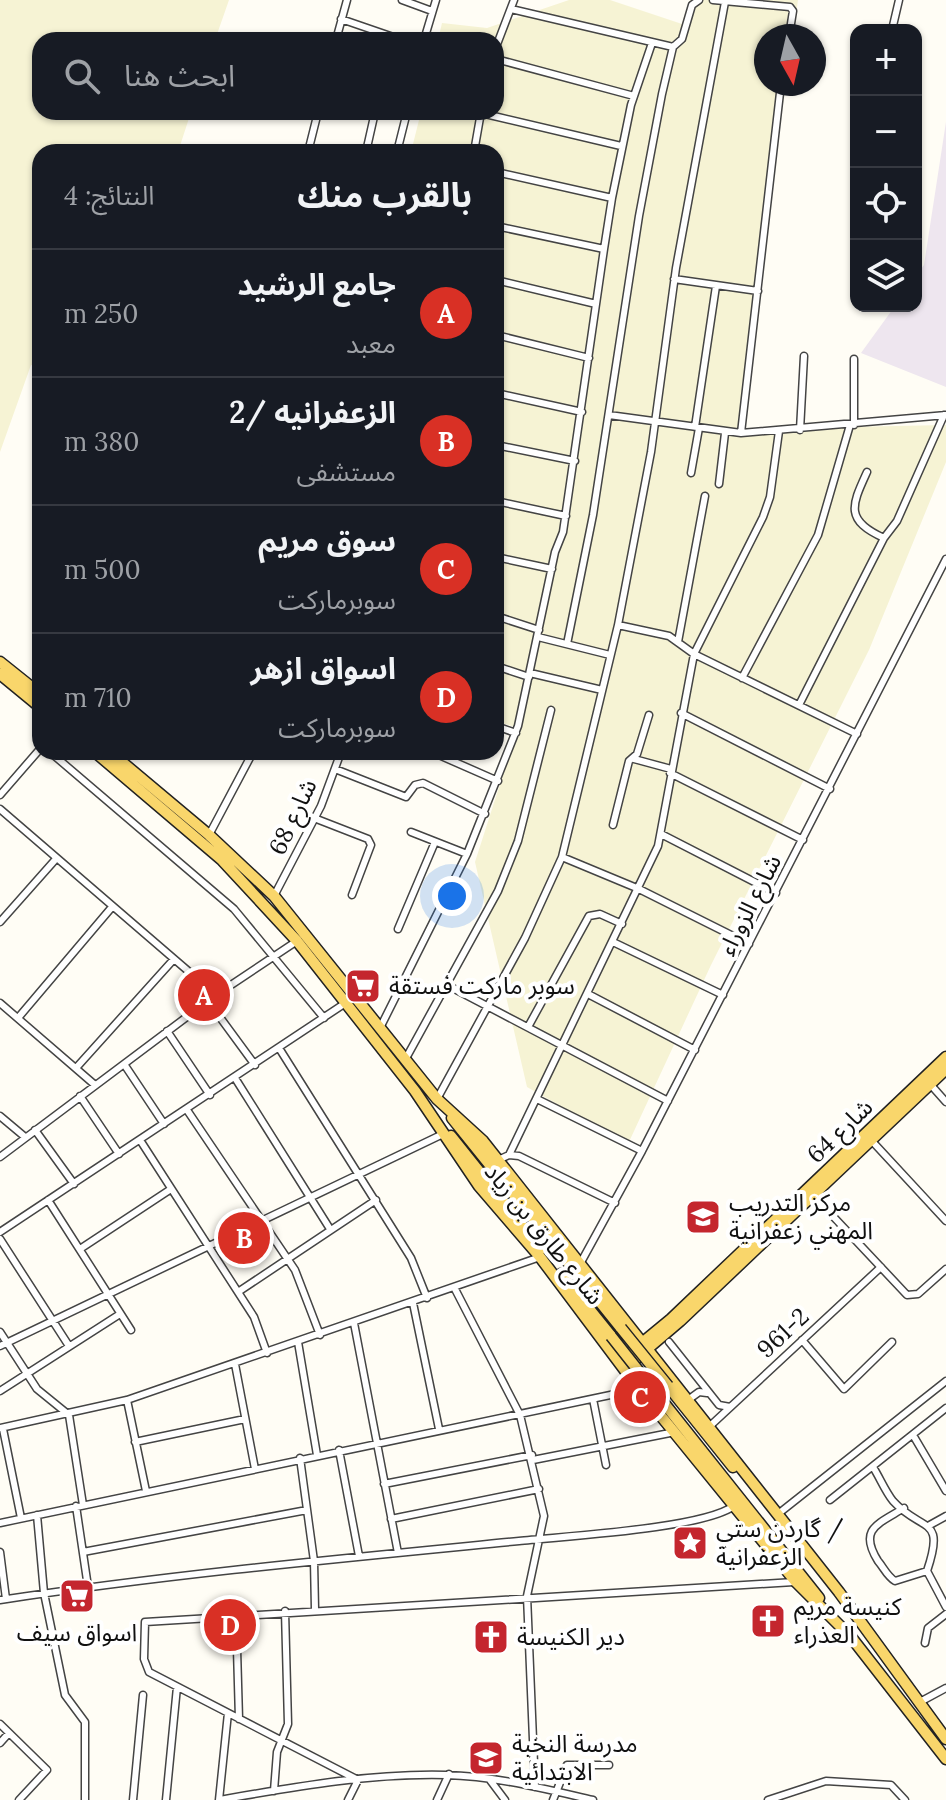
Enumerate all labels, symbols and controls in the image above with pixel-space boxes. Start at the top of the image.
north arrow [754,24,826,96]
map controls [850,24,922,312]
button: + [850,24,922,96]
search box [32,32,504,120]
icon: search [60,54,104,98]
text: ابحث هنا [124,56,235,94]
button: − [850,96,922,168]
button: locate [850,168,922,240]
text: بالقرب منك [297,173,472,216]
text: النتائج: 4 [64,179,154,212]
button: layers [850,240,922,312]
text: جامع الرشيد [238,265,396,303]
text: 250 m [64,297,138,330]
text: A [437,297,455,330]
text: معبد [346,327,396,360]
text: الزعفرانيه /2 [229,393,396,431]
text: 380 m [64,425,139,458]
text: B [437,425,455,458]
text: مستشفى [296,455,396,488]
text: سوق مريم [258,521,396,559]
text: 500 m [64,553,141,586]
text: C [437,553,455,586]
text: سوبرماركت [278,583,396,616]
text: اسواق ازهر [251,649,396,687]
text: 710 m [64,681,132,714]
text: D [436,681,456,714]
text: سوبرماركت [278,711,396,744]
street label: شارع 68 [261,774,325,861]
street label: شارع الزوراء [711,849,790,961]
your location [432,876,472,916]
pin: A [178,965,230,1025]
supermarket icon: سوبر ماركت فستقة [344,967,382,1005]
place label: سوبر ماركت فستقة [389,970,575,1001]
street label: شارع 64 [800,1092,881,1171]
street label: شارع طارق بن زياد [476,1157,611,1312]
place label: مركز التدريب المهني زعفرانية [729,1187,873,1250]
school or university icon: مركز التدريب المهني زعفرانية [684,1198,722,1236]
pin: B [218,1208,270,1268]
street label: 961-2 [750,1301,815,1364]
pin: C [614,1367,666,1427]
place label: گاردن ستي / الزعفرانية [716,1513,844,1572]
place icon: گاردن ستي / الزعفرانية [671,1524,709,1562]
supermarket icon: اسواق سيف [58,1577,96,1615]
place label: كنيسة مريم العذراء [794,1591,903,1650]
pin: D [204,1595,256,1655]
church icon: كنيسة مريم العذراء [749,1602,787,1640]
place label: اسواق سيف [17,1617,137,1648]
church icon: دير الكنيسة [472,1618,510,1656]
place label: دير الكنيسة [517,1621,625,1652]
place label: مدرسة النخبة الابتدائية [512,1728,638,1787]
school or university icon: مدرسة النخبة الابتدائية [467,1739,505,1777]

